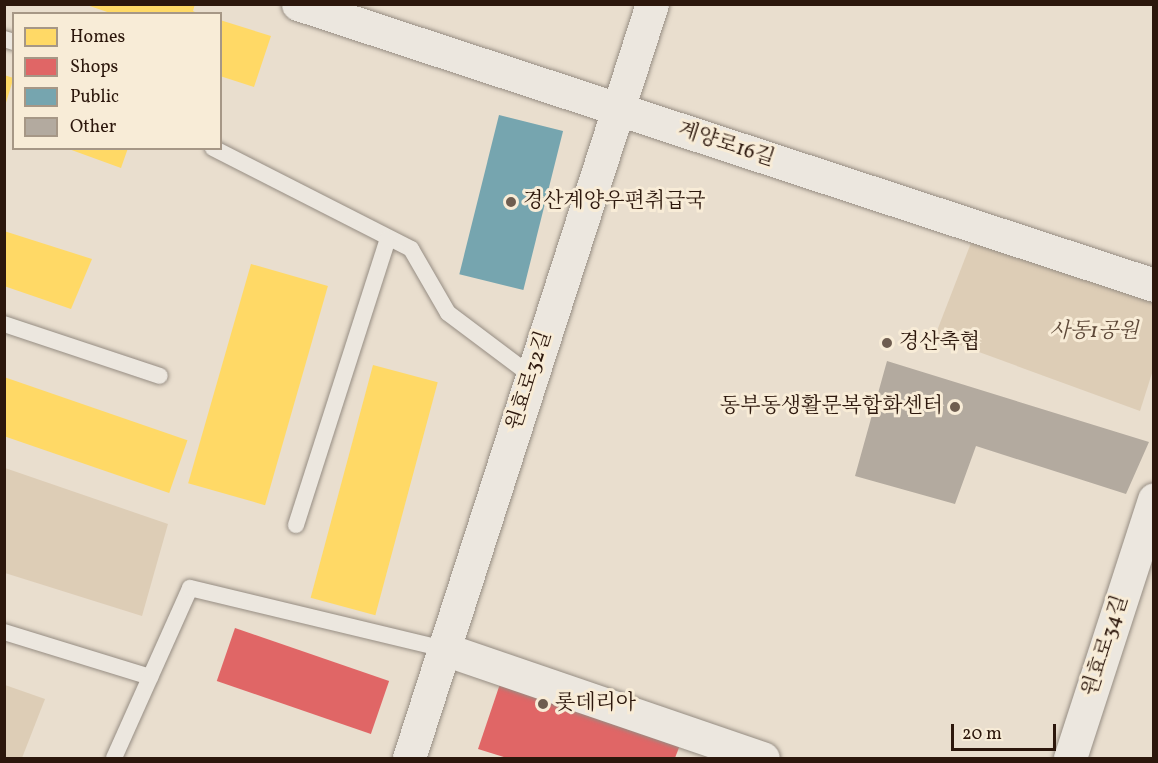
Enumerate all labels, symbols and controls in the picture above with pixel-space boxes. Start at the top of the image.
legend [12,12,222,150]
text: Homes [70,25,125,50]
text: Shops [70,55,118,80]
text: Public [70,85,119,110]
text: Other [70,115,116,140]
street label: 계양로16길 [675,118,777,172]
place label: 경산계양우편취급국 [523,189,706,215]
marker: 경산계양우편취급국 [504,195,518,209]
park label: 사동1공원 [1049,319,1139,345]
street label: 원효로32길 [502,328,558,434]
place label: 경산축협 [899,330,980,356]
marker: 경산축협 [880,336,894,350]
place label: 동부동생활문복합화센터 [720,394,943,420]
marker: 동부동생활문복합화센터 [948,400,962,414]
street label: 원효로34길 [1078,592,1134,700]
place label: 롯데리아 [555,691,636,717]
marker: 롯데리아 [536,697,550,711]
scale bar [954,712,1059,750]
text: 20 m [962,722,1002,747]

